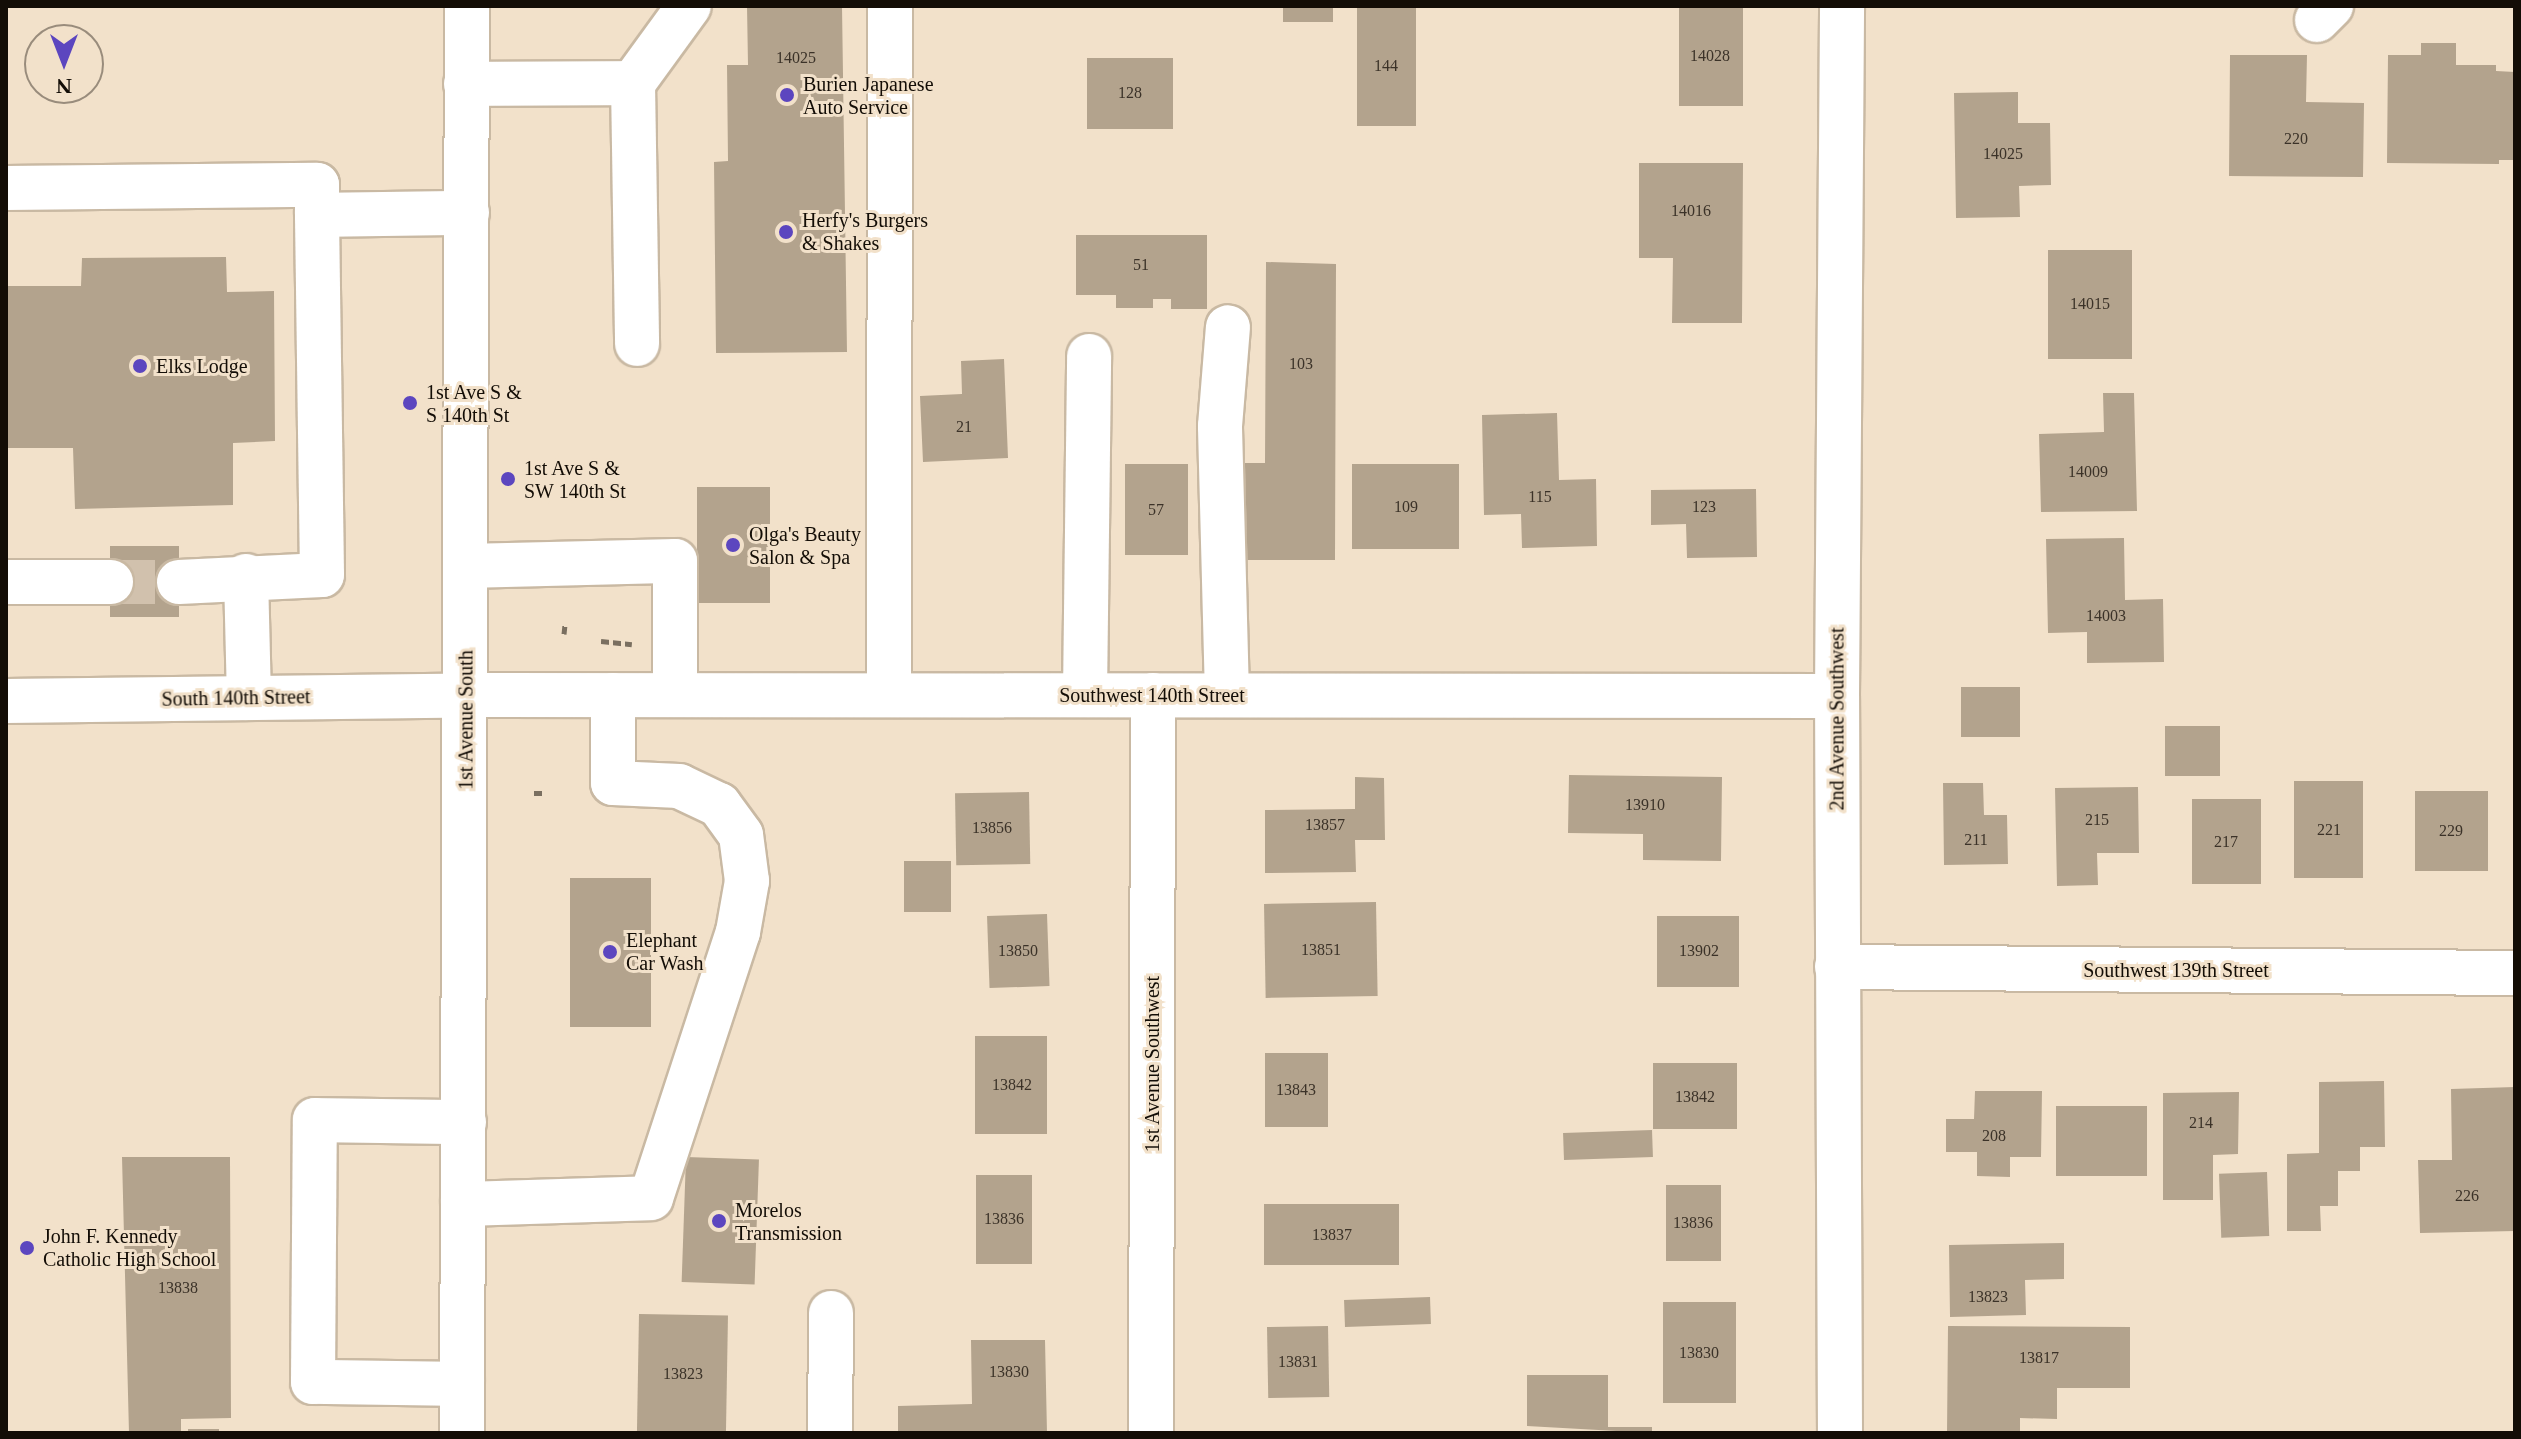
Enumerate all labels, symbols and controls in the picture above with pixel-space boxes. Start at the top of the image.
north arrow [24,24,104,104]
house number: 14028 [1690,46,1730,66]
house number: 14025 [776,48,816,68]
house number: 144 [1374,56,1398,76]
place label: Burien Japanese Auto Service [803,72,934,119]
text: N [56,74,72,99]
house number: 128 [1118,83,1142,103]
marker: Burien Japanese Auto Service [778,86,796,104]
house number: 220 [2284,129,2308,149]
house number: 14025 [1983,144,2023,164]
house number: 14016 [1671,201,1711,221]
place label: Herfy's Burgers & Shakes [802,208,928,255]
marker: Herfy's Burgers & Shakes [777,223,795,241]
house number: 51 [1133,255,1149,275]
house number: 14015 [2070,294,2110,314]
place label: Elks Lodge [156,354,248,378]
house number: 103 [1289,354,1313,374]
marker: Elks Lodge [131,357,149,375]
place label: 1st Ave S & S 140th St [426,380,523,427]
marker: 1st Ave S & S 140th St [401,394,419,412]
house number: 21 [956,417,972,437]
place label: 1st Ave S & SW 140th St [524,456,626,503]
house number: 14009 [2068,462,2108,482]
marker: 1st Ave S & SW 140th St [499,470,517,488]
house number: 115 [1528,487,1552,507]
house number: 109 [1394,497,1418,517]
house number: 123 [1692,497,1716,517]
house number: 57 [1148,500,1164,520]
place label: Olga's Beauty Salon & Spa [749,522,861,569]
marker: Olga's Beauty Salon & Spa [724,536,742,554]
house number: 14003 [2086,606,2126,626]
street label: 2nd Avenue Southwest [1825,627,1849,811]
street label: 1st Avenue South [454,650,478,790]
street label: Southwest 140th Street [1059,683,1245,707]
street label: South 140th Street [161,685,311,711]
house number: 13910 [1625,795,1665,815]
house number: 215 [2085,810,2109,830]
house number: 13857 [1305,815,1345,835]
house number: 13856 [972,818,1012,838]
house number: 221 [2317,820,2341,840]
house number: 229 [2439,821,2463,841]
house number: 211 [1964,830,1988,850]
house number: 217 [2214,832,2238,852]
place label: Elephant Car Wash [626,928,704,975]
house number: 13851 [1301,940,1341,960]
house number: 13850 [998,941,1038,961]
house number: 13902 [1679,941,1719,961]
marker: Elephant Car Wash [601,943,619,961]
street label: Southwest 139th Street [2083,958,2269,982]
street label: 1st Avenue Southwest [1140,975,1164,1153]
house number: 13842 [992,1075,1032,1095]
house number: 13843 [1276,1080,1316,1100]
house number: 13842 [1675,1087,1715,1107]
house number: 214 [2189,1113,2213,1133]
house number: 208 [1982,1126,2006,1146]
house number: 226 [2455,1186,2479,1206]
place label: Morelos Transmission [735,1198,842,1245]
house number: 13836 [984,1209,1024,1229]
marker: Morelos Transmission [710,1212,728,1230]
house number: 13836 [1673,1213,1713,1233]
place label: John F. Kennedy Catholic High School [43,1224,216,1271]
house number: 13837 [1312,1225,1352,1245]
marker: John F. Kennedy Catholic High School [18,1239,36,1257]
house number: 13838 [158,1278,198,1298]
house number: 13823 [1968,1287,2008,1307]
house number: 13830 [1679,1343,1719,1363]
house number: 13817 [2019,1348,2059,1368]
house number: 13831 [1278,1352,1318,1372]
house number: 13830 [989,1362,1029,1382]
house number: 13823 [663,1364,703,1384]

